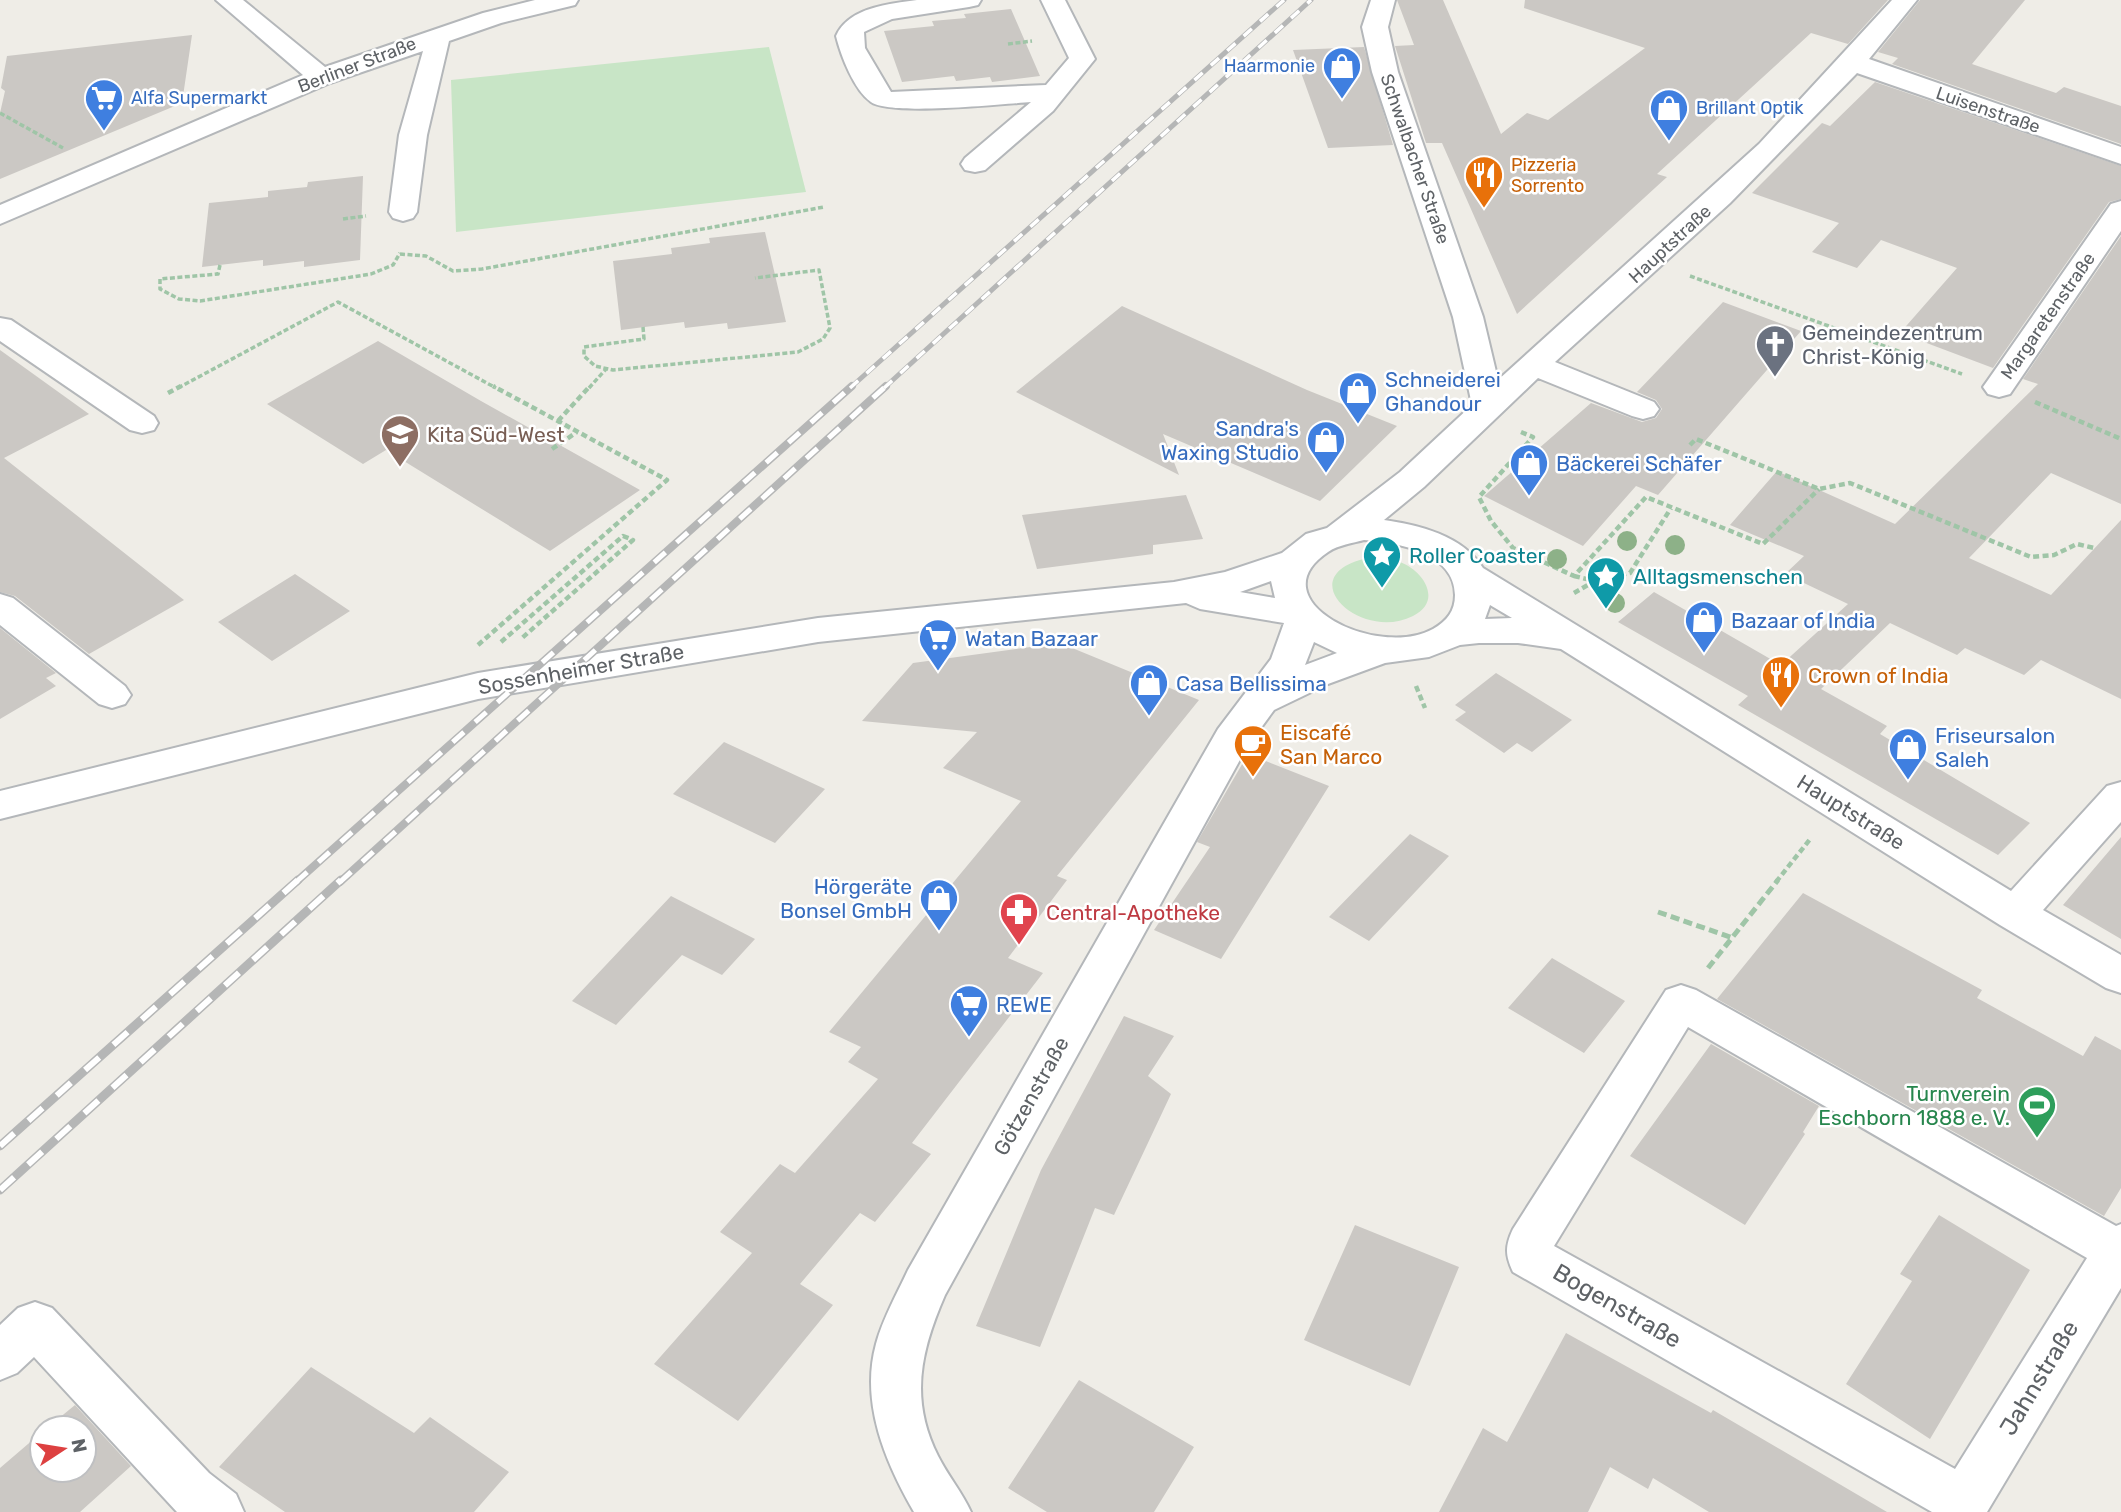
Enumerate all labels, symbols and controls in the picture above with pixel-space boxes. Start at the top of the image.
street label: Berliner Straße [295,32,419,98]
shop icon: Haarmonie [1321,45,1363,100]
place label: Haarmonie [1224,55,1315,77]
street label: Schwalbacher Straße [1376,71,1454,247]
supermarket icon: Alfa Supermarkt [83,77,125,132]
street label: Luisenstraße [1933,82,2043,138]
place label: Alfa Supermarkt [131,87,267,109]
shop icon: Brillant Optik [1648,87,1690,142]
place label: Brillant Optik [1696,97,1804,119]
restaurant icon: Pizzeria Sorrento [1463,154,1505,209]
place label: Pizzeria Sorrento [1511,154,1584,197]
street label: Hauptstraße [1624,200,1716,288]
street label: Margaretenstraße [1996,248,2100,384]
place label: Gemeindezentrum Christ-König [1802,320,1983,369]
church icon: Gemeindezentrum Christ-König [1754,323,1796,378]
place label: Schneiderei Ghandour [1385,367,1501,416]
shop icon: Schneiderei Ghandour [1337,370,1379,425]
school or university icon: Kita Süd-West [379,413,421,468]
place label: Sandra's Waxing Studio [1161,416,1299,465]
shop icon: Sandra's Waxing Studio [1305,419,1347,474]
place label: Kita Süd-West [427,422,565,447]
shop icon: Bäckerei Schäfer [1508,442,1550,497]
place label: Bäckerei Schäfer [1556,451,1722,476]
place icon: Roller Coaster [1361,534,1403,589]
place label: Roller Coaster [1409,543,1546,568]
place icon: Alltagsmenschen [1585,555,1627,610]
place label: Alltagsmenschen [1633,564,1803,589]
shop icon: Bazaar of India [1683,599,1725,654]
place label: Bazaar of India [1731,608,1875,633]
supermarket icon: Watan Bazaar [917,617,959,672]
place label: Watan Bazaar [965,626,1098,651]
street label: Sossenheimer Straße [476,639,686,699]
restaurant icon: Crown of India [1760,654,1802,709]
shop icon: Casa Bellissima [1128,662,1170,717]
place label: Crown of India [1808,663,1949,688]
place label: Casa Bellissima [1176,671,1327,696]
place label: Eiscafé San Marco [1280,720,1382,769]
cafe icon: Eiscafé San Marco [1232,723,1274,778]
place label: Friseursalon Saleh [1935,723,2055,772]
shop icon: Friseursalon Saleh [1887,726,1929,781]
street label: Hauptstraße [1793,769,1909,855]
place label: Hörgeräte Bonsel GmbH [780,874,912,923]
shop icon: Hörgeräte Bonsel GmbH [918,877,960,932]
pharmacy icon: Central-Apotheke [998,891,1040,946]
place label: Central-Apotheke [1046,900,1220,925]
supermarket icon: REWE [948,983,990,1038]
place label: REWE [996,992,1052,1017]
street label: Götzenstraße [988,1032,1074,1160]
place label: Turnverein Eschborn 1888 e. V. [1818,1081,2010,1130]
sports icon: Turnverein Eschborn 1888 e. V. [2016,1084,2058,1139]
street label: Bogenstraße [1548,1258,1686,1354]
street label: Jahnstraße [1994,1316,2084,1440]
north arrow [28,1414,98,1484]
text: N [66,1436,92,1455]

